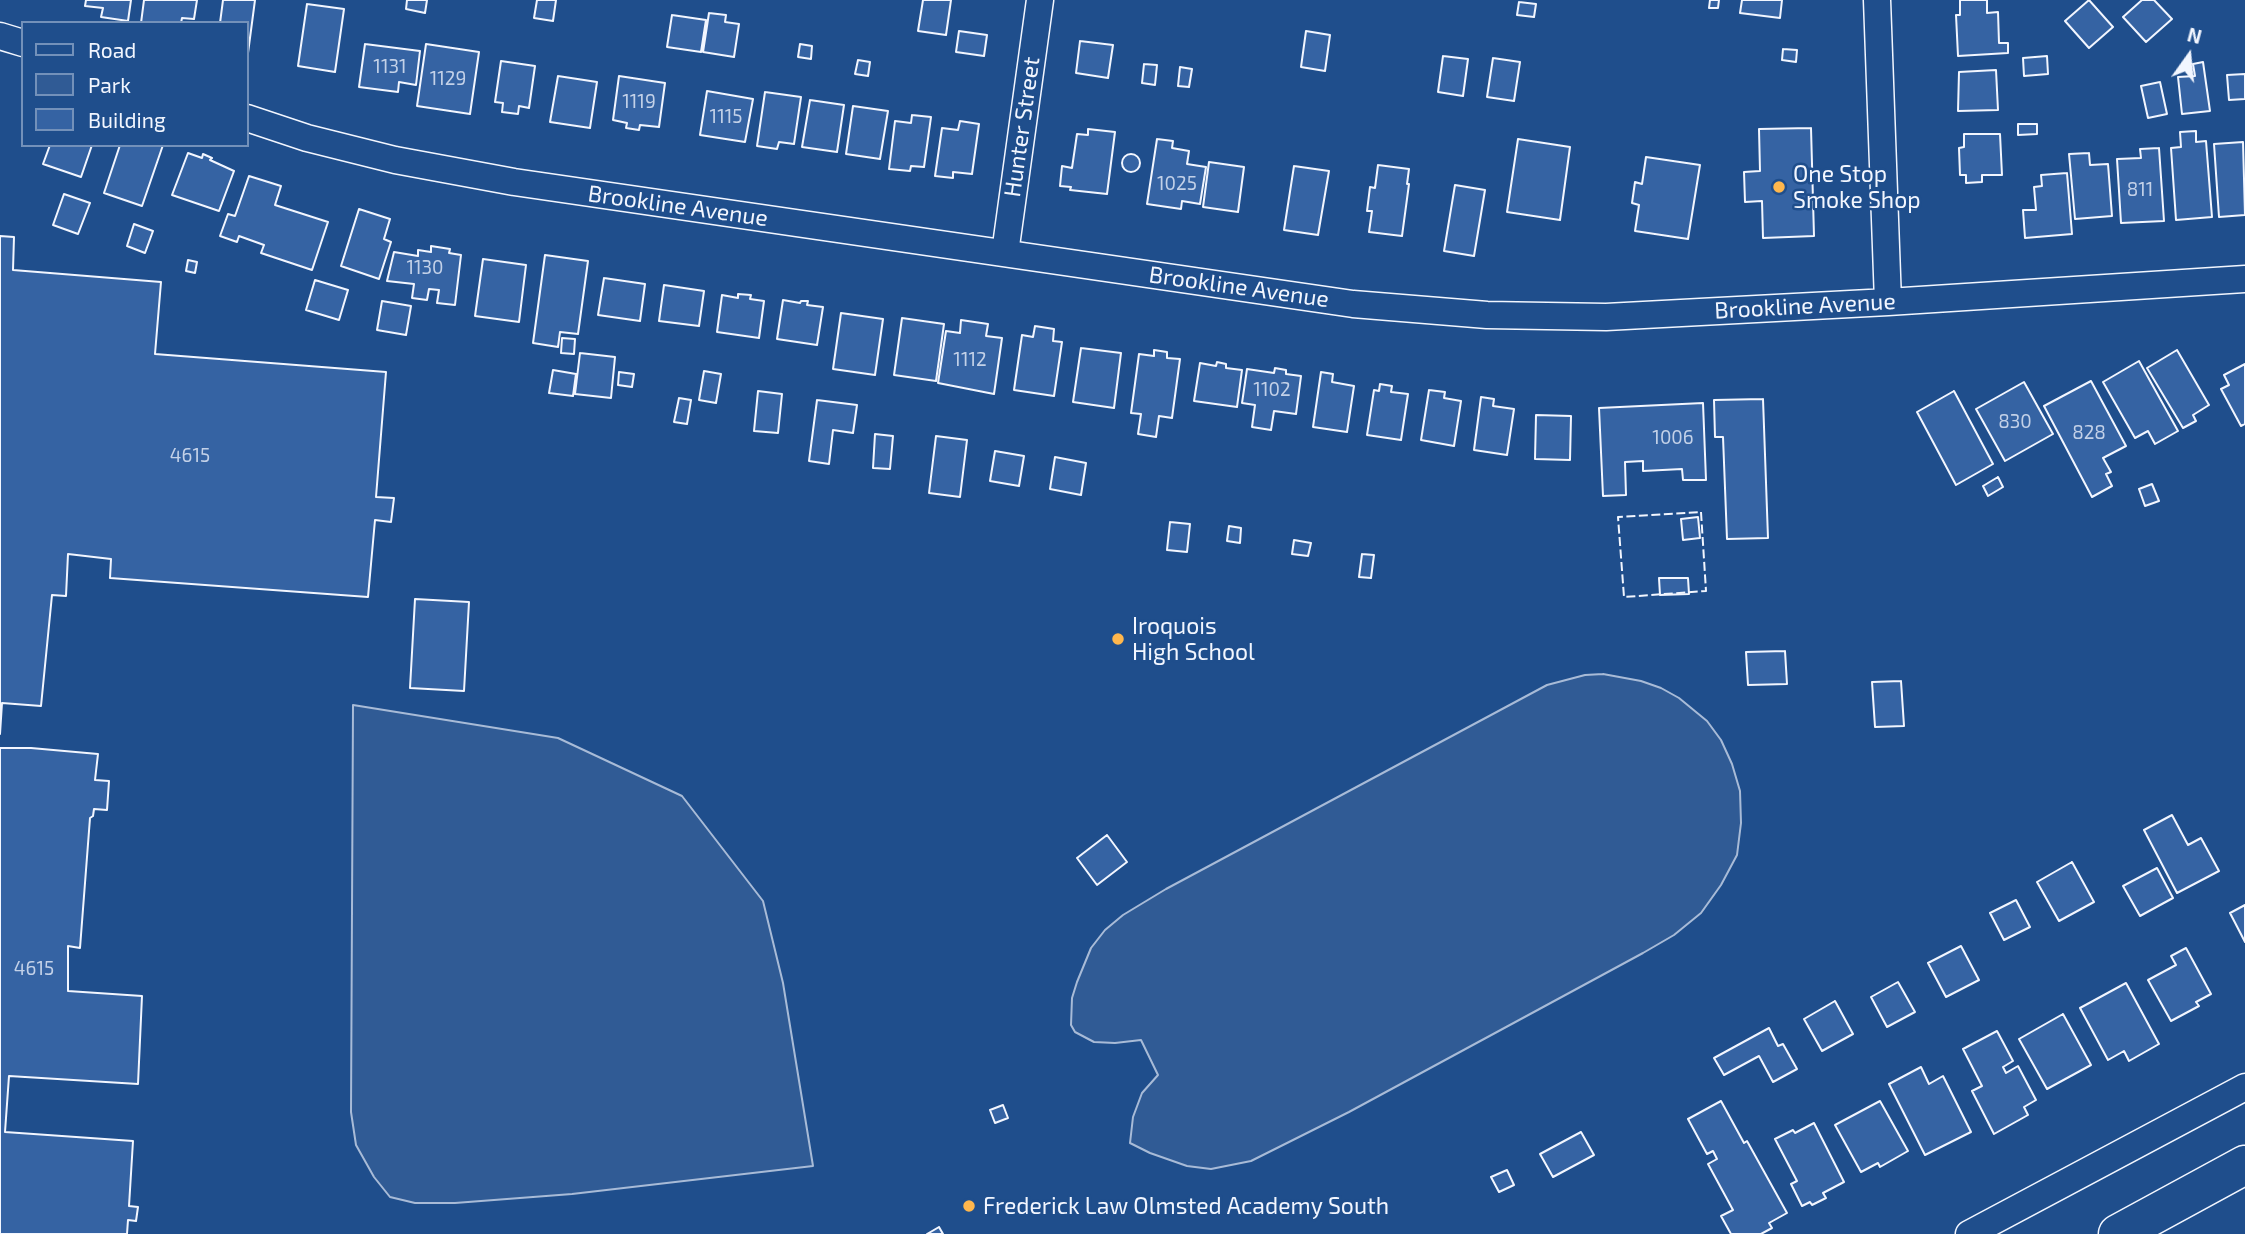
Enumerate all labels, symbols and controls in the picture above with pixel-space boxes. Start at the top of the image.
legend [21,21,248,147]
north arrow [2154,21,2224,91]
text: N [2185,22,2204,48]
text: Road [88,37,136,62]
street label: Hunter Street [999,55,1045,199]
house number: 1131 [373,56,407,78]
house number: 1129 [430,68,466,90]
text: Park [88,72,131,97]
house number: 1119 [622,91,656,113]
house number: 1115 [710,106,742,128]
text: Building [88,107,166,132]
place label: One Stop Smoke Shop [1793,160,1921,214]
house number: 1025 [1157,173,1197,195]
marker: One Stop Smoke Shop [1771,179,1787,195]
house number: 811 [2127,179,2153,201]
street label: Brookline Avenue [586,180,770,232]
house number: 1130 [406,257,444,279]
street label: Brookline Avenue [1147,261,1331,313]
street label: Brookline Avenue [1714,287,1896,325]
house number: 1112 [953,349,987,371]
house number: 1102 [1253,379,1291,401]
house number: 830 [1998,411,2032,433]
house number: 828 [2072,422,2106,444]
house number: 1006 [1652,427,1694,449]
house number: 4615 [170,445,210,467]
place label: Iroquois High School [1132,612,1255,666]
marker: Iroquois High School [1110,631,1126,647]
house number: 4615 [14,958,54,980]
place label: Frederick Law Olmsted Academy South [983,1192,1389,1220]
marker: Frederick Law Olmsted Academy South [961,1198,977,1214]

